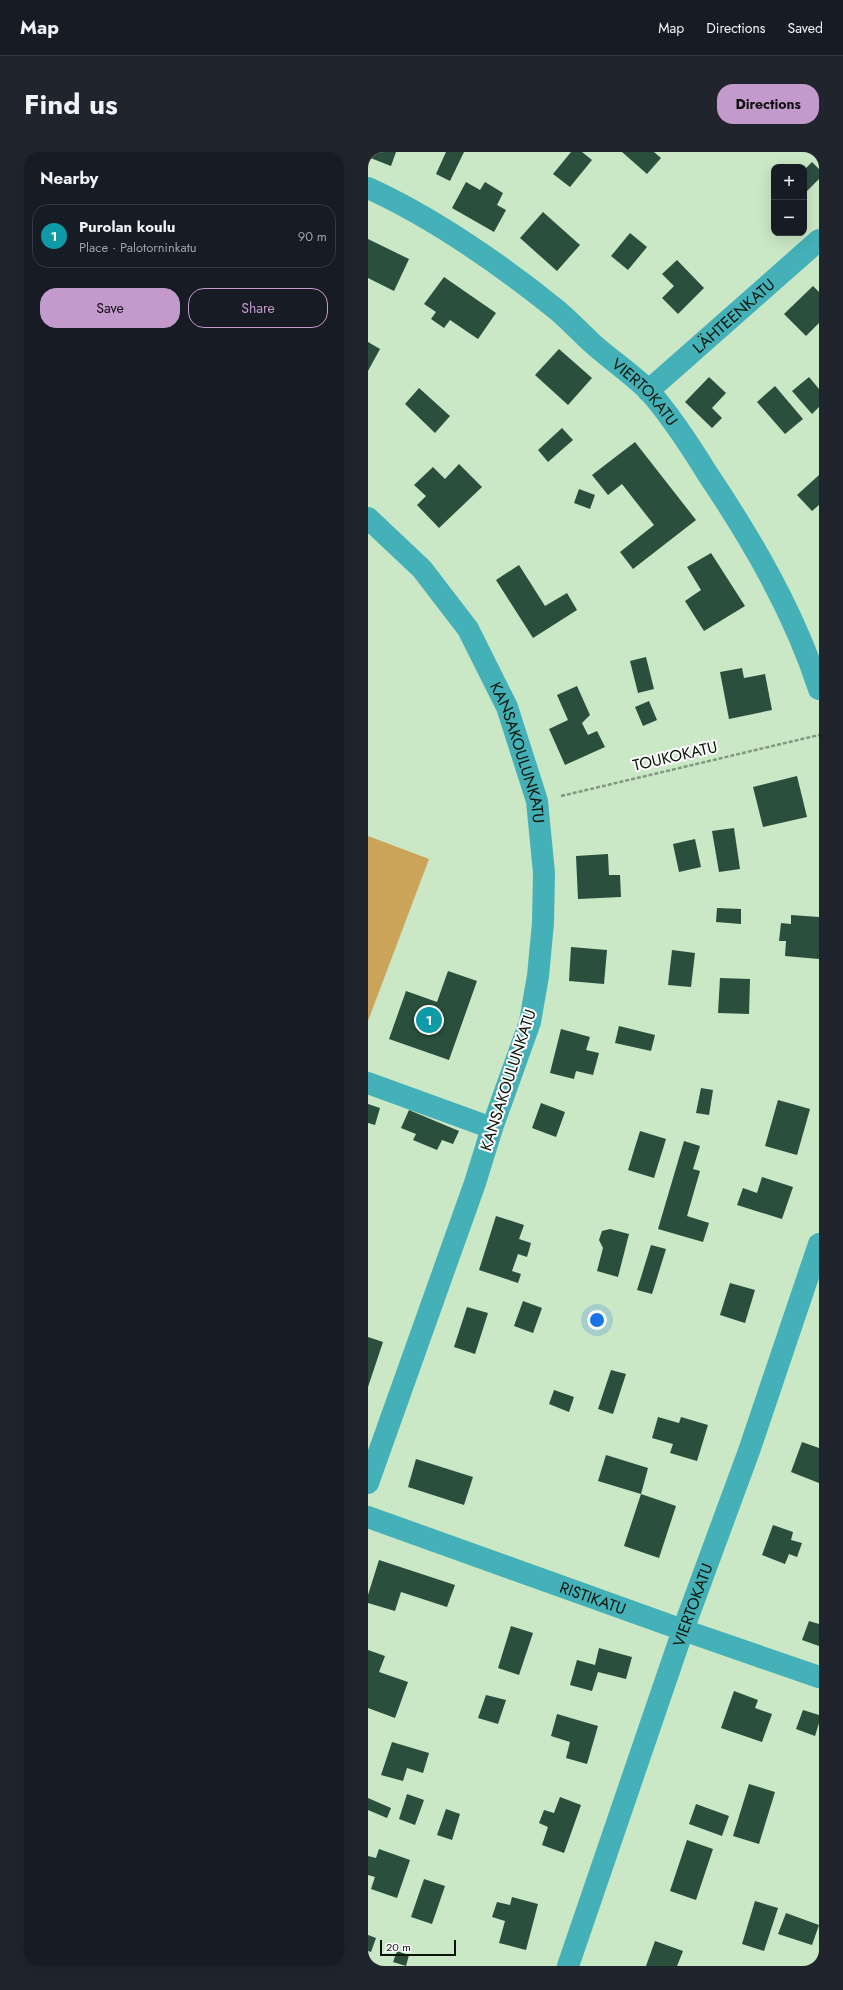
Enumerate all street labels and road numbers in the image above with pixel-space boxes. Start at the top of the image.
street label: LÄHTEENKATU [687,273,780,358]
street label: VIERTOKATU [607,352,684,430]
street label: KANSAKOULUNKATU [485,678,551,824]
street label: TOUKOKATU [630,735,720,777]
street label: KANSAKOULUNKATU [474,1006,542,1154]
street label: VIERTOKATU [667,1560,718,1650]
street label: RISTIKATU [557,1575,629,1620]

